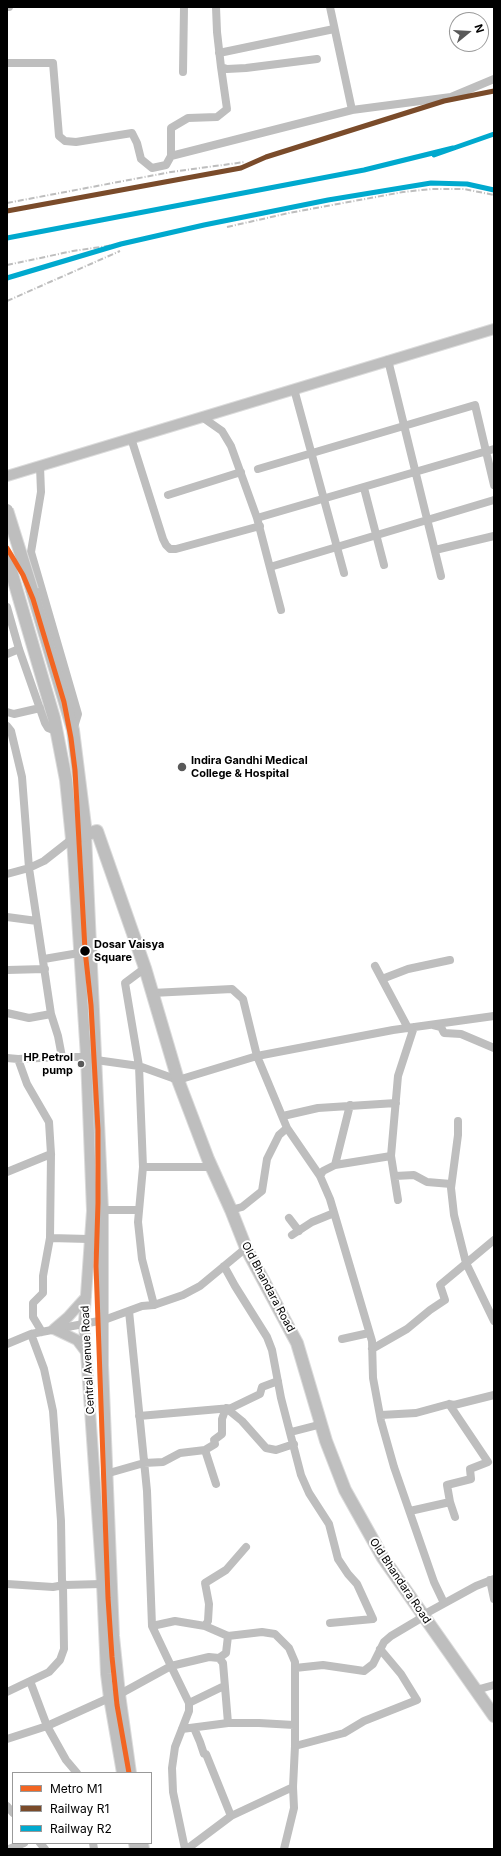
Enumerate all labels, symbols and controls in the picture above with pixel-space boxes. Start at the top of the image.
north arrow [449,12,489,52]
text: N [472,22,487,35]
place label: Indira Gandhi Medical College & Hospital [191,754,308,780]
marker: Indira Gandhi Medical College & Hospital [176,761,188,773]
place label: Dosar Vaisya Square [94,938,164,964]
marker: Dosar Vaisya Square [78,944,92,958]
place label: HP Petrol pump [23,1051,73,1077]
marker: HP Petrol pump [76,1059,86,1069]
street label: Old Bhandara Road [239,1240,297,1334]
street label: Central Avenue Road [79,1305,97,1415]
street label: Old Bhandara Road [367,1536,433,1626]
legend [12,1772,152,1844]
text: Metro M1 [50,1781,102,1796]
text: Railway R1 [50,1801,109,1816]
text: Railway R2 [50,1821,112,1836]

